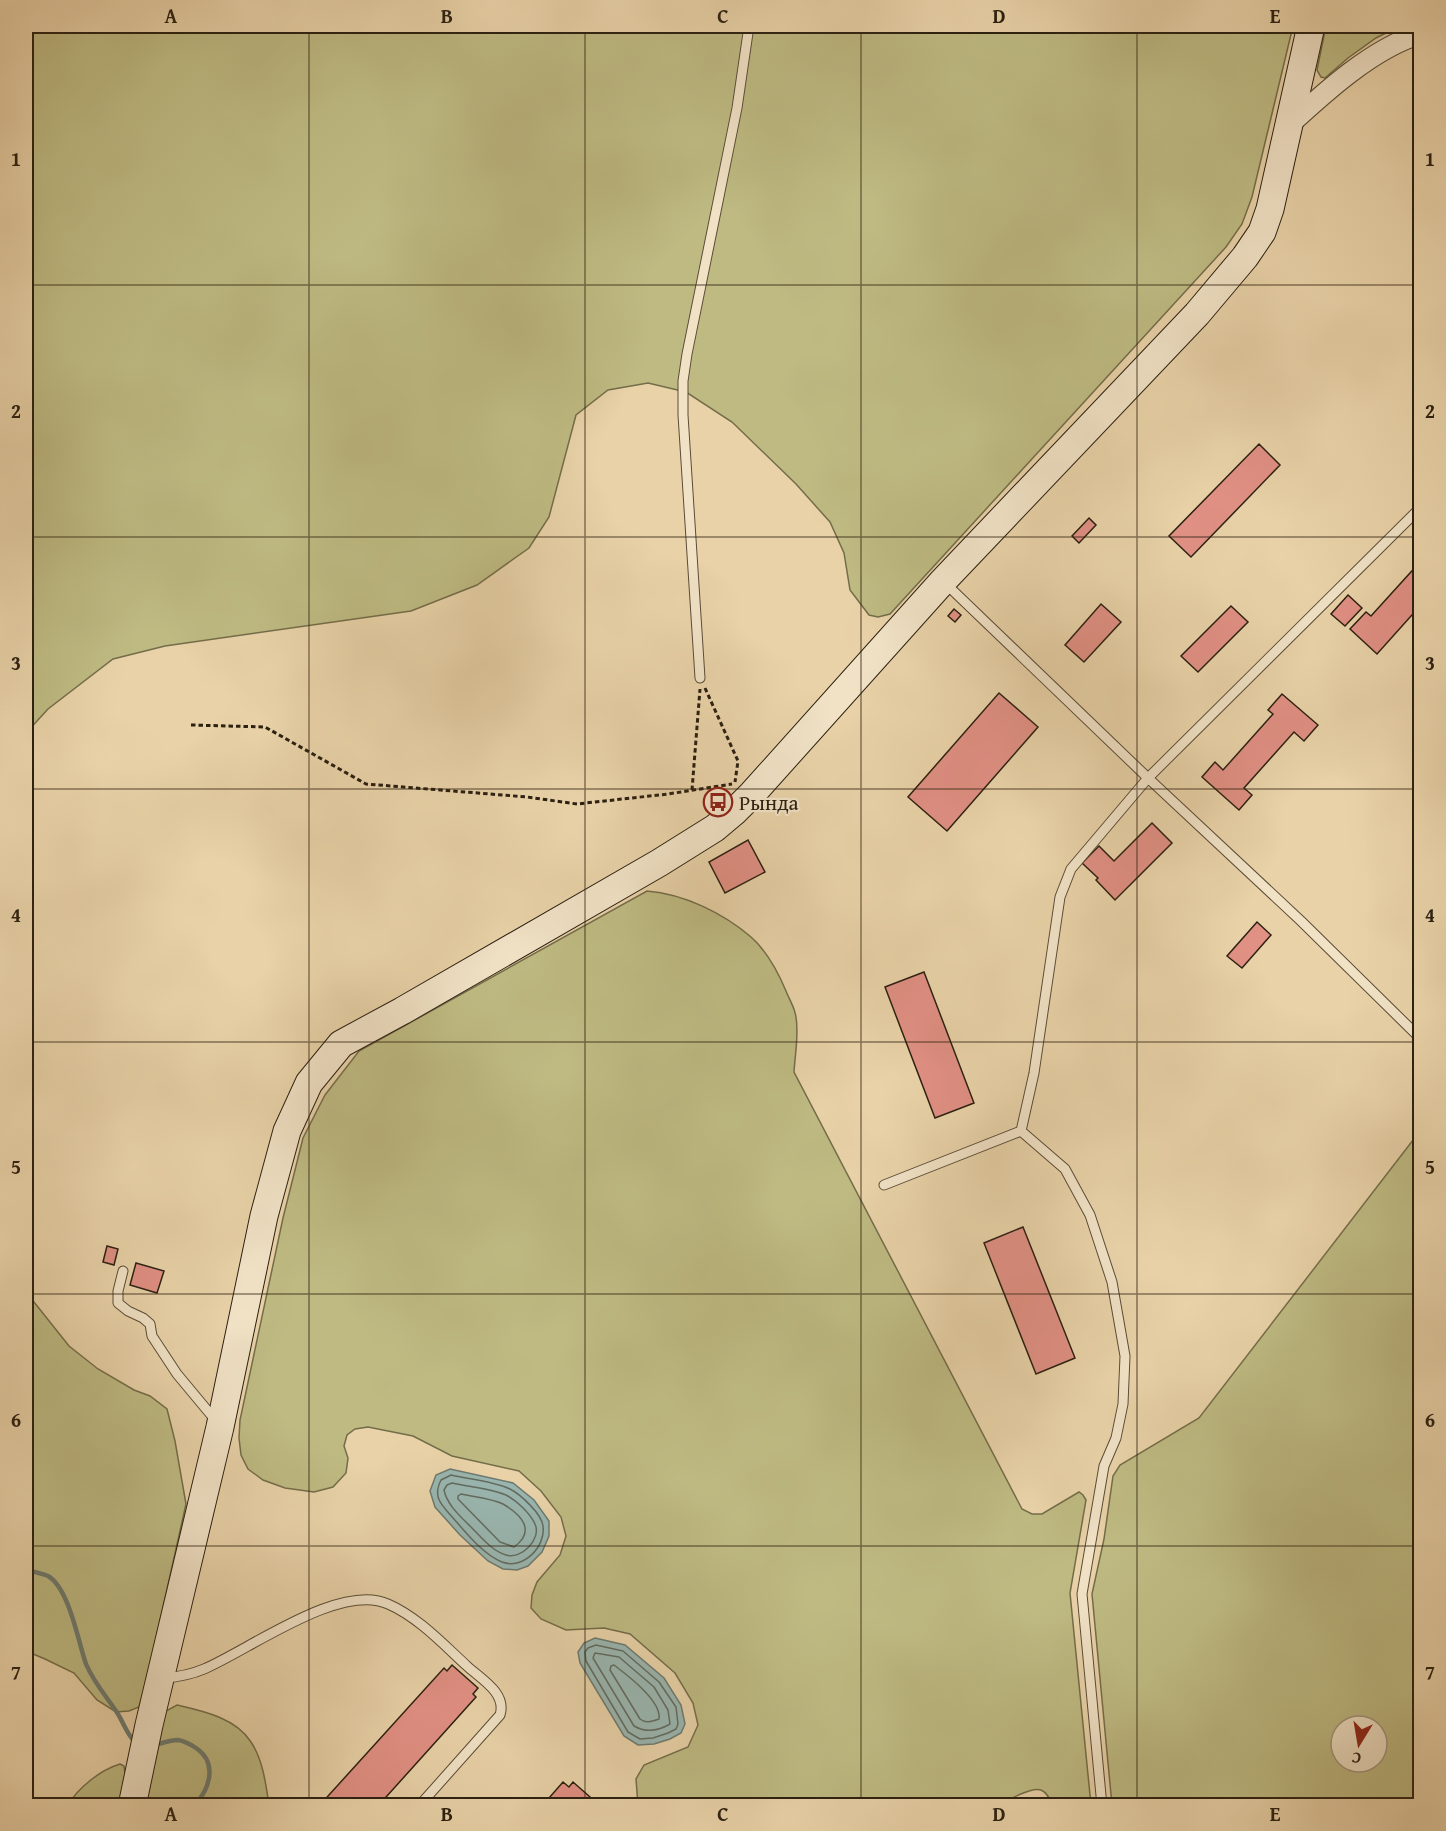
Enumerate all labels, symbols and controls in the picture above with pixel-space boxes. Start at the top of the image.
text: A [165,1,178,30]
text: B [441,1,453,30]
text: C [717,1,729,30]
text: D [992,1,1006,30]
text: E [1270,1,1281,30]
text: 1 [11,144,21,173]
text: 1 [1425,144,1435,173]
text: 2 [11,396,21,425]
text: 2 [1425,396,1435,425]
text: 3 [11,648,21,677]
text: 3 [1425,648,1435,677]
bus stop icon: Рында [702,786,734,818]
place label: Рында [739,787,799,818]
text: 4 [11,900,21,929]
text: 4 [1425,900,1435,929]
text: 5 [11,1152,21,1181]
text: 5 [1425,1152,1435,1181]
text: 6 [11,1405,21,1434]
text: 6 [1425,1405,1435,1434]
text: 7 [11,1657,21,1686]
text: 7 [1425,1657,1435,1686]
north arrow [1329,1714,1389,1774]
text: С [1349,1746,1363,1771]
text: A [165,1799,178,1828]
text: B [441,1799,453,1828]
text: C [717,1799,729,1828]
text: D [992,1799,1006,1828]
text: E [1270,1799,1281,1828]

